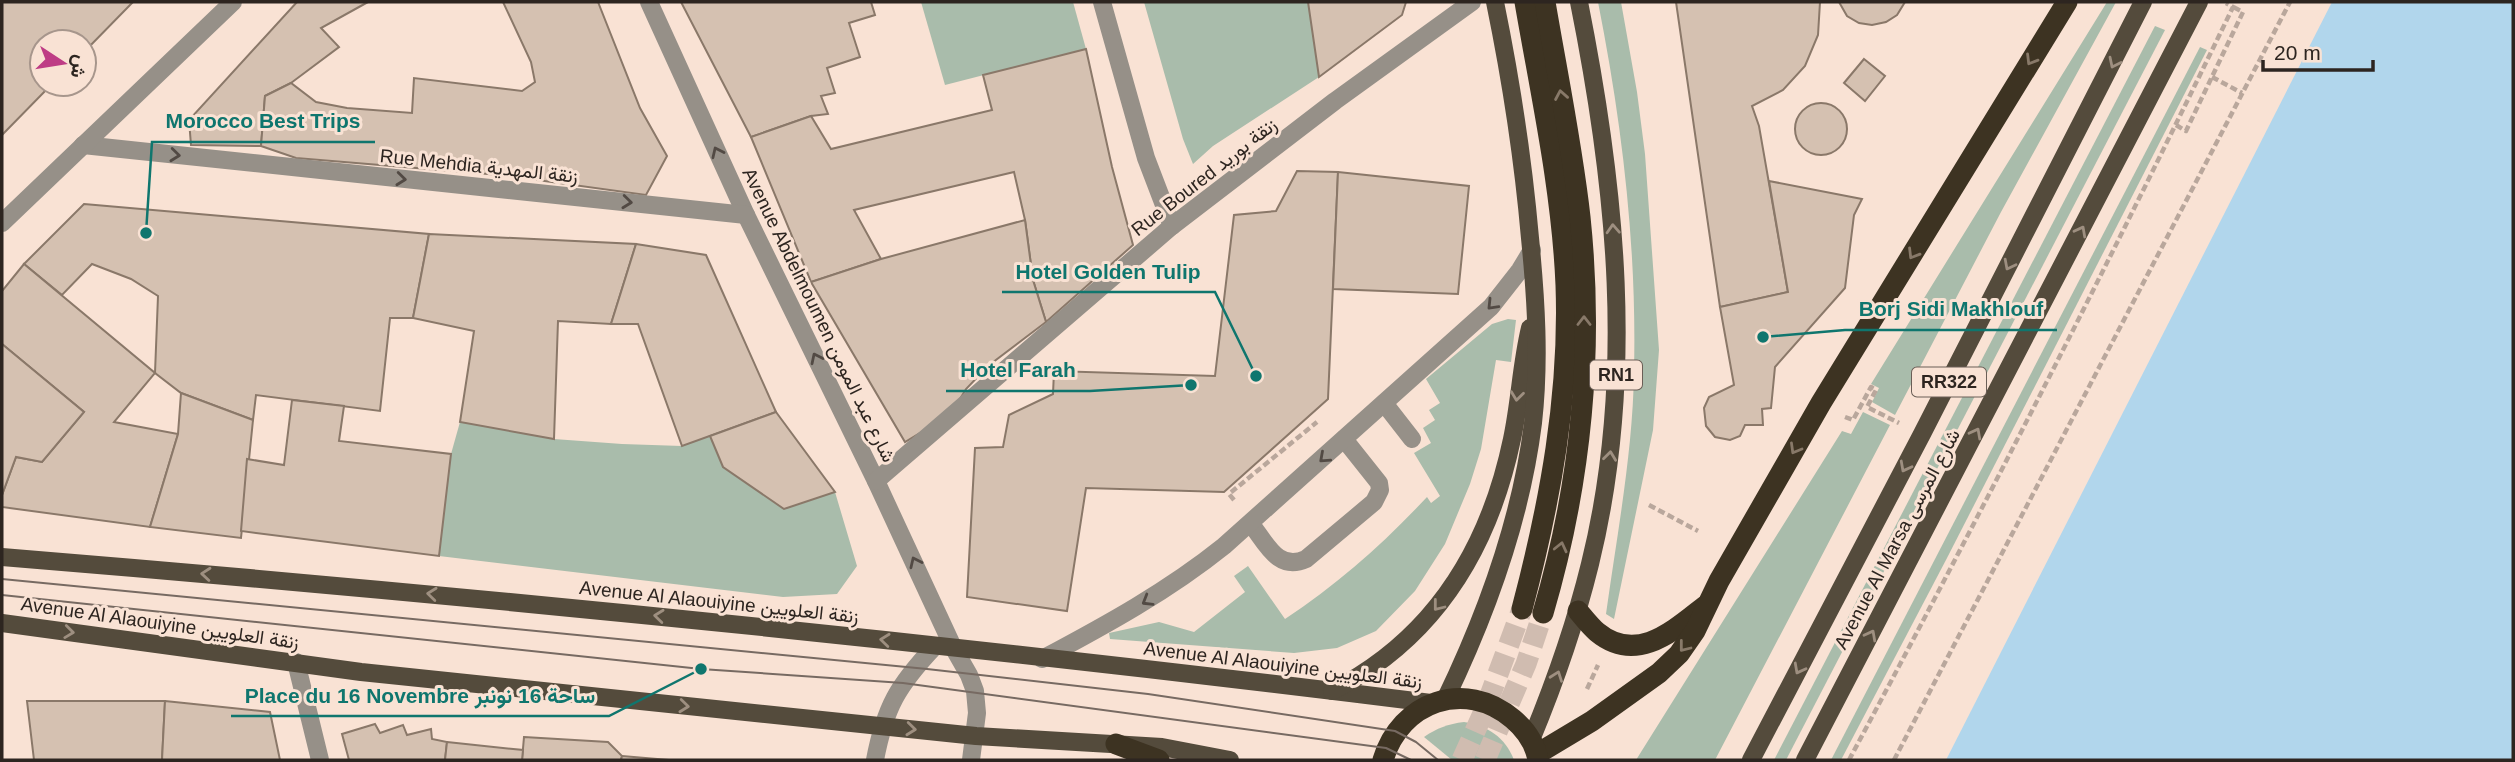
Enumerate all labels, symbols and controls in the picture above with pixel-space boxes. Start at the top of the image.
north arrow [28,28,98,98]
scale bar [2263,28,2373,72]
text: 20 m [2274,41,2321,64]
one-way arrow [2027,52,2040,65]
text: ش [65,53,92,80]
one-way arrow [2108,56,2122,68]
one-way arrow [1555,89,1570,101]
callout: Morocco Best Trips [152,100,375,142]
text: Morocco Best Trips [166,109,360,132]
street label: Rue Boured زنقة بوريد [1127,114,1281,241]
street label: Rue Mehdia زنقة المهدية [379,145,579,188]
one-way arrow [169,147,181,162]
one-way arrow [712,147,726,160]
street label: Avenue Abdelmoumen شارع عبد المومن [737,165,900,466]
one-way arrow [395,171,407,186]
one-way arrow [621,195,633,210]
one-way arrow [1606,223,1621,234]
one-way arrow [2073,226,2086,238]
one-way arrow [1908,246,1921,259]
callout: Hotel Golden Tulip [1002,250,1215,292]
one-way arrow [2004,258,2018,271]
text: Hotel Golden Tulip [1015,260,1201,283]
callout: Borj Sidi Makhlouf [1845,288,2057,330]
one-way arrow [1487,296,1500,309]
text: Borj Sidi Makhlouf [1859,297,2044,320]
one-way arrow [1577,315,1592,326]
callout: Hotel Farah [946,349,1090,391]
one-way arrow [810,353,824,365]
text: Hotel Farah [960,358,1076,381]
road number: RN1 [1590,360,1642,390]
road number: RR322 [1912,368,1986,396]
one-way arrow [1510,390,1525,402]
street label: Avenue Al Marsa شارع المرسى [1830,425,1966,653]
one-way arrow [1968,428,1981,440]
one-way arrow [1790,441,1803,454]
one-way arrow [1319,449,1332,462]
one-way arrow [1602,450,1617,462]
one-way arrow [1900,460,1913,473]
one-way arrow [1553,541,1568,553]
one-way arrow [909,557,923,569]
one-way arrow [200,567,211,582]
street label: Avenue Al Alaouiyine زنقة العلويين [578,577,860,628]
one-way arrow [426,586,438,601]
one-way arrow [1142,592,1155,605]
street label: Avenue Al Alaouiyine زنقة العلويين [19,593,300,654]
one-way arrow [1433,598,1446,610]
one-way arrow [653,609,664,624]
one-way arrow [64,624,75,639]
one-way arrow [1862,629,1876,642]
one-way arrow [879,633,891,648]
street label: Avenue Al Alaouiyine زنقة العلويين [1142,637,1424,694]
one-way arrow [1679,639,1692,651]
one-way arrow [1794,662,1807,674]
one-way arrow [1548,671,1562,683]
callout: Place du 16 Novembre ساحة 16 نونبر [231,674,609,716]
text: Place du 16 Novembre ساحة 16 نونبر [245,684,595,709]
one-way arrow [679,698,690,713]
one-way arrow [906,721,917,736]

